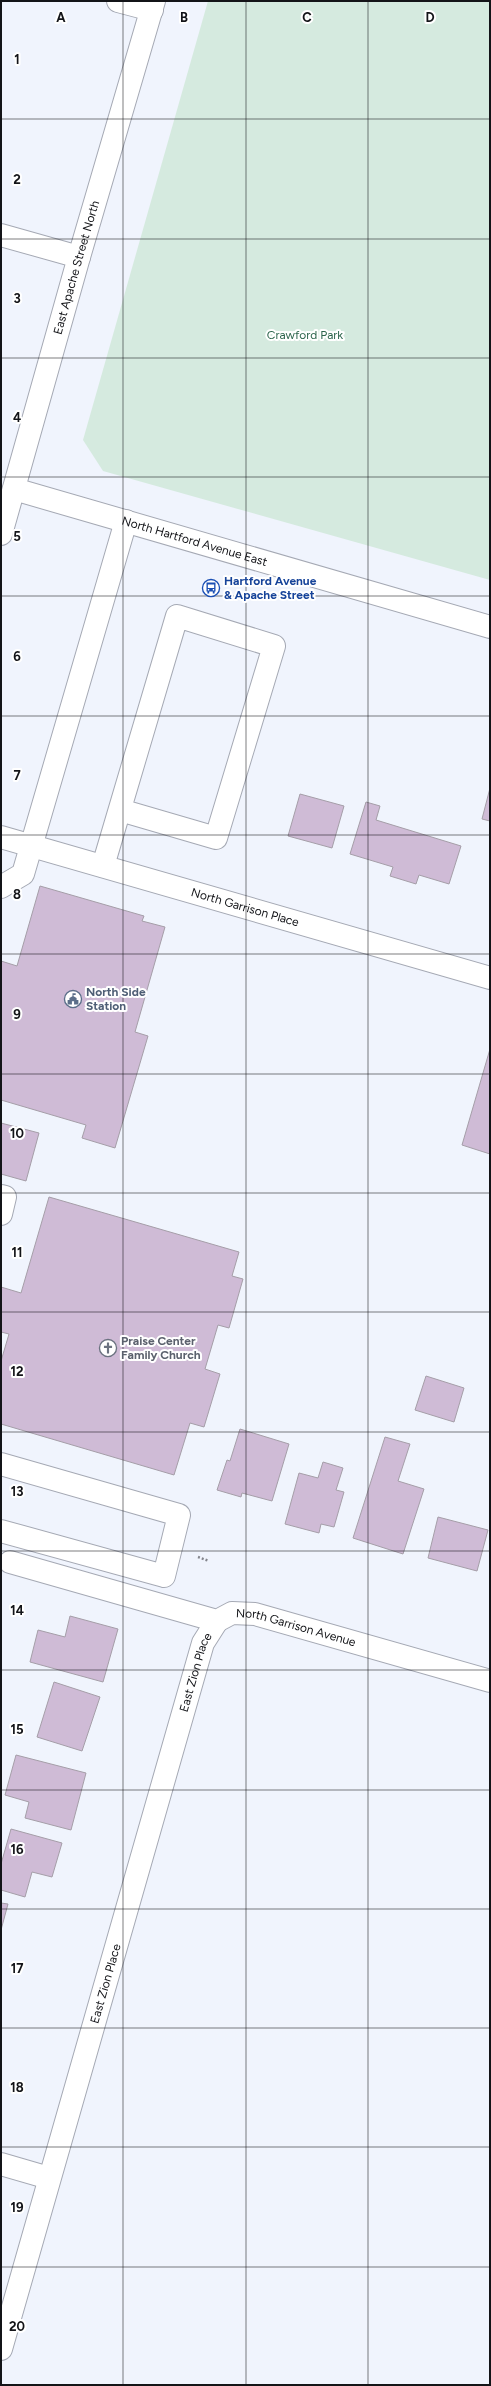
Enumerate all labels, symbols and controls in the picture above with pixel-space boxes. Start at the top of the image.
text: A [56,10,66,25]
text: B [180,10,188,25]
text: C [302,10,312,25]
text: D [425,10,435,25]
text: 1 [14,52,20,67]
text: 2 [13,172,21,187]
street label: East Apache Street North [51,199,102,336]
text: 3 [13,291,21,306]
park label: Crawford Park [267,328,343,342]
text: 4 [13,410,21,425]
street label: North Hartford Avenue East [120,514,269,569]
text: 5 [13,529,21,544]
place label: Hartford Avenue & Apache Street [224,574,317,602]
bus stop icon: Hartford Avenue & Apache Street [201,578,221,598]
text: 6 [13,649,21,664]
text: 7 [13,768,21,783]
street label: North Garrison Place [189,885,301,930]
text: 8 [13,887,21,902]
place label: North Side Station [86,985,146,1013]
public building icon: North Side Station [63,989,83,1009]
text: 9 [13,1007,21,1022]
text: 10 [10,1126,24,1141]
text: 11 [12,1245,22,1260]
place label: Praise Center Family Church [121,1334,201,1362]
church icon: Praise Center Family Church [98,1338,118,1358]
text: 12 [10,1364,24,1379]
text: 13 [11,1484,23,1499]
text: 14 [10,1603,24,1618]
street label: North Garrison Avenue [236,1606,358,1650]
street label: East Zion Place [177,1630,215,1714]
text: 15 [10,1722,24,1737]
text: 16 [10,1842,24,1857]
street label: East Zion Place [87,1942,124,2025]
text: 17 [11,1961,23,1976]
text: 18 [10,2080,24,2095]
text: 19 [10,2200,24,2215]
text: 20 [9,2319,25,2334]

